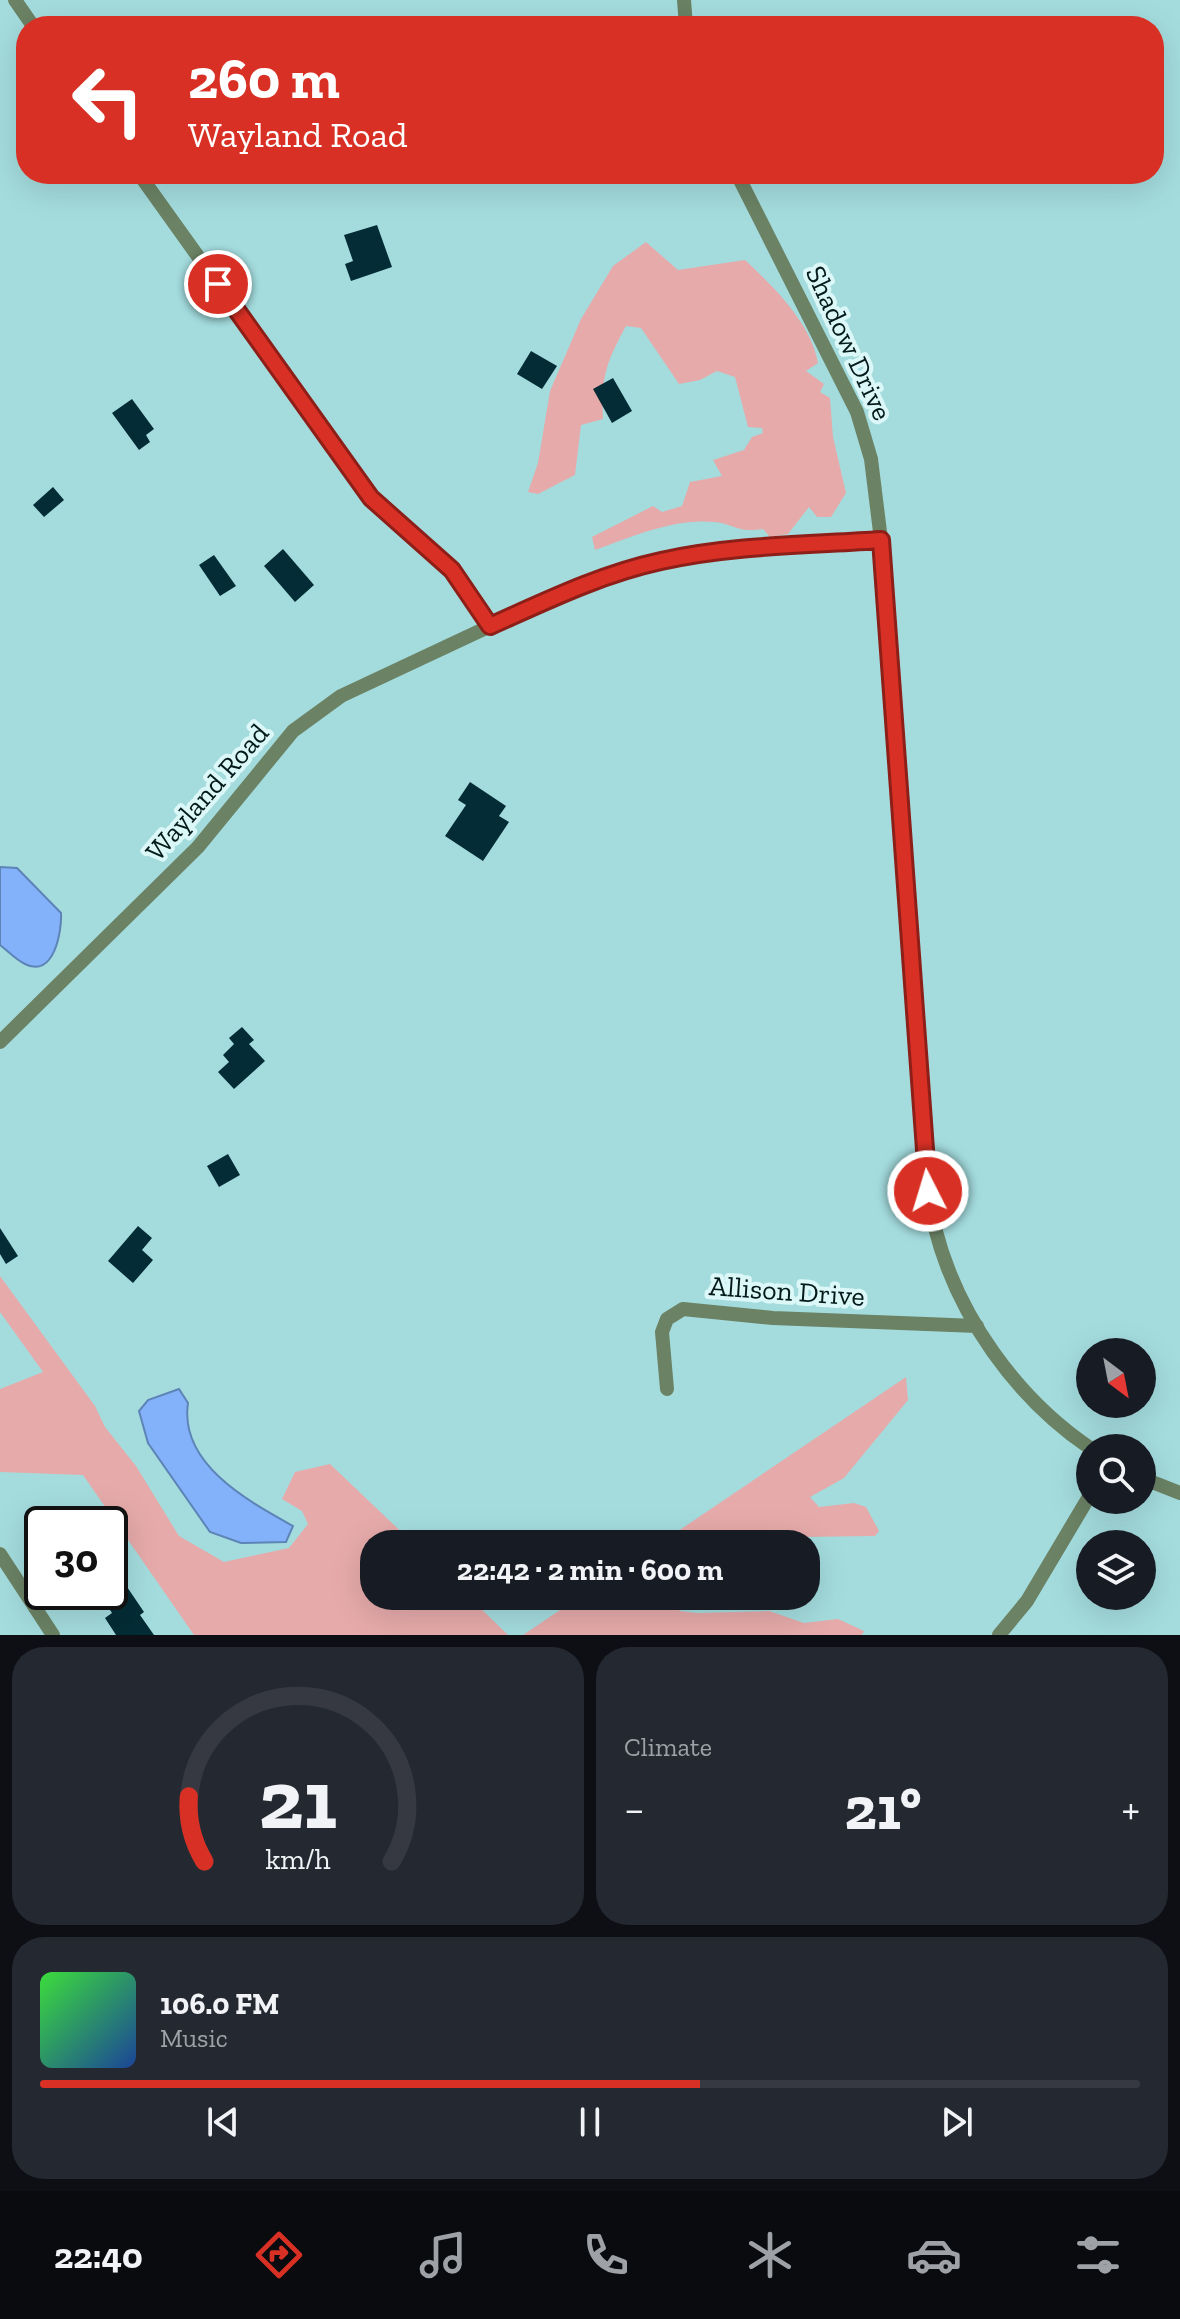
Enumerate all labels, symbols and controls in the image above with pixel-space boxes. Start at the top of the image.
text: 260 m [188,45,340,112]
icon: left [56,48,160,152]
text: Wayland Road [188,113,408,156]
pin [184,250,252,318]
street label: Shadow Drive [799,260,899,426]
icon: arrive [196,262,240,306]
street label: Wayland Road [139,717,275,867]
position arrow [886,1149,970,1233]
street label: Allison Drive [708,1269,866,1313]
north arrow [1076,1338,1156,1418]
map controls [1076,1338,1156,1610]
button: search [1076,1434,1156,1514]
speed limit sign: 30 [24,1506,128,1610]
button: layers [1076,1530,1156,1610]
text: 22:42 · 2 min · 600 m [457,1552,723,1588]
text: Climate [624,1731,712,1763]
text: 21 [259,1749,337,1849]
text: 21° [844,1772,922,1844]
text: − [624,1782,645,1835]
text: + [1121,1782,1140,1835]
text: km/h [265,1842,331,1876]
text: 106.0 FM [160,1986,279,2022]
text: Music [160,2022,228,2054]
icon: previous [201,2100,245,2144]
icon: pause [568,2100,612,2144]
icon: next [935,2100,979,2144]
icon: directions [251,2227,307,2283]
icon: music [415,2227,471,2283]
icon: phone [578,2227,634,2283]
icon: climate [742,2227,798,2283]
icon: car [906,2227,962,2283]
icon: filters [1070,2227,1126,2283]
text: 22:40 [54,2234,143,2277]

